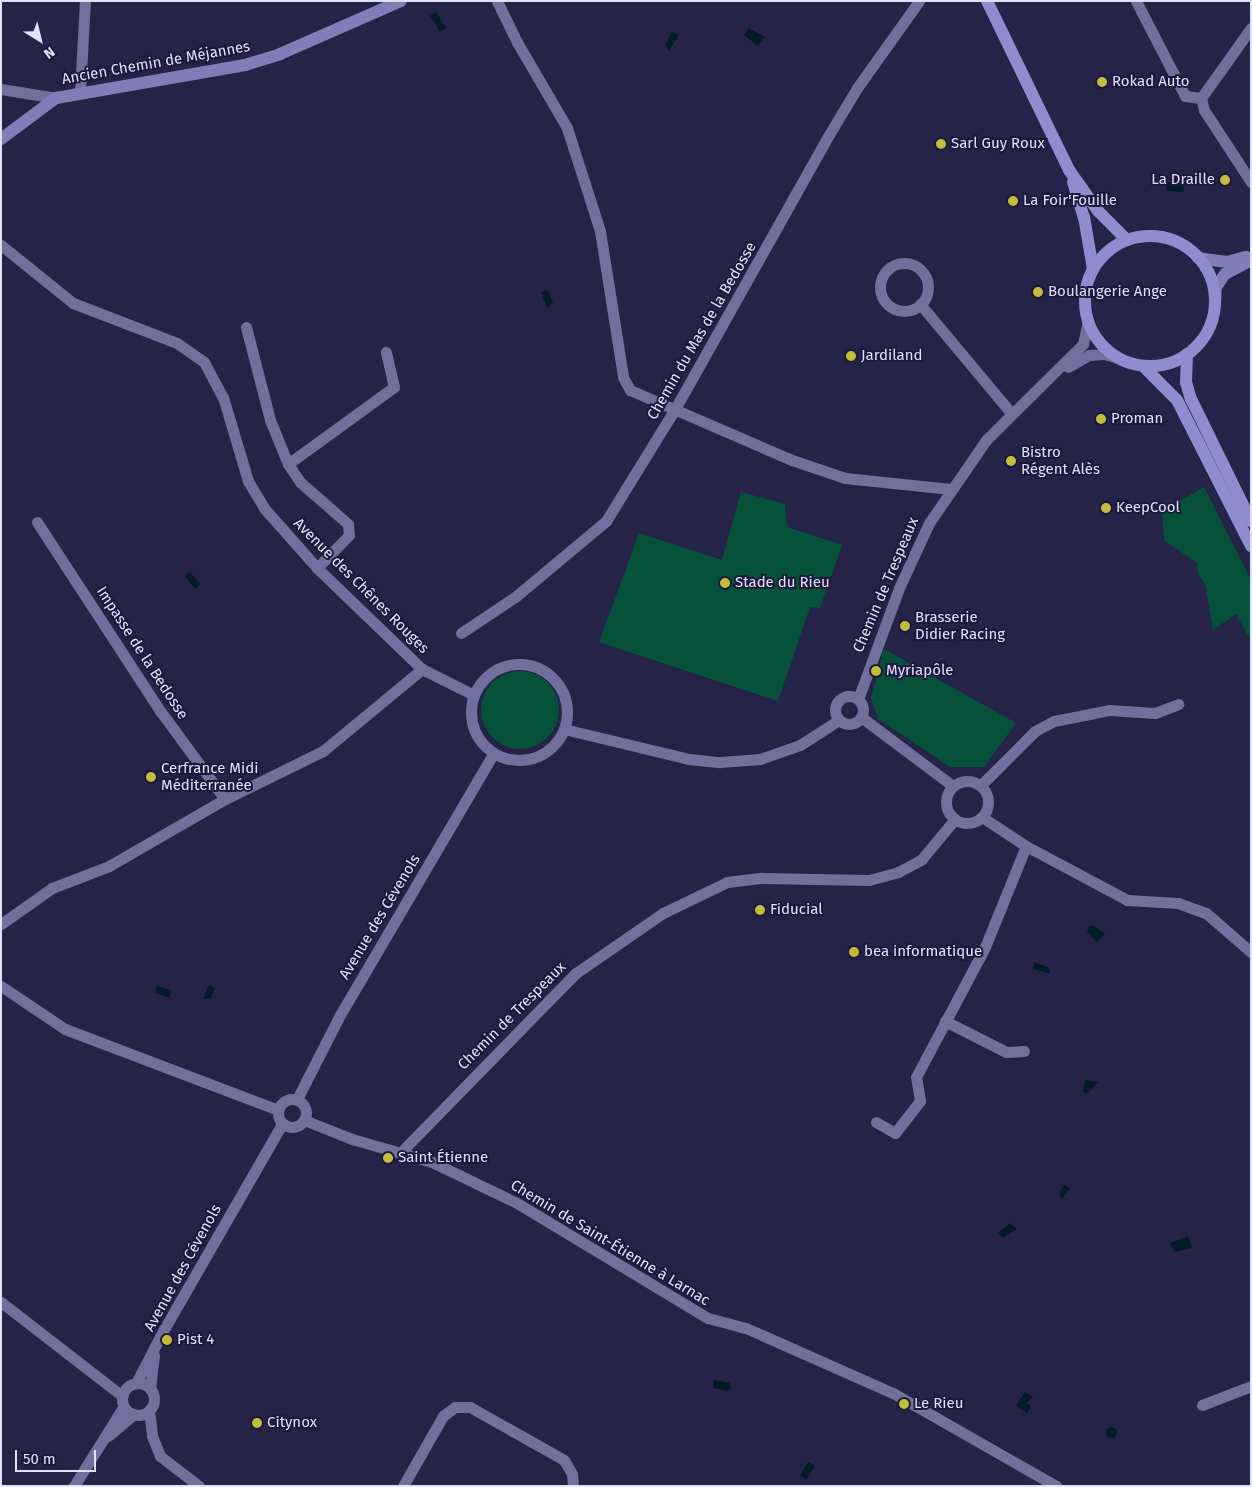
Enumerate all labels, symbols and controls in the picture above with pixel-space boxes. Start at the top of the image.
north arrow [15,15,65,65]
street label: Ancien Chemin de Méjannes [60,38,252,88]
text: N [40,43,58,62]
place label: Rokad Auto [1112,73,1189,91]
marker: Rokad Auto [1096,76,1108,88]
place label: Sarl Guy Roux [951,135,1045,153]
marker: Sarl Guy Roux [935,138,947,150]
place label: La Draille [1151,171,1215,189]
marker: La Draille [1219,174,1231,186]
place label: La Foir'Fouille [1023,192,1117,210]
marker: La Foir'Fouille [1007,195,1019,207]
street label: Chemin du Mas de la Bedosse [644,239,760,423]
place label: Boulangerie Ange [1048,283,1167,301]
marker: Boulangerie Ange [1032,286,1044,298]
place label: Jardiland [861,347,923,365]
marker: Jardiland [845,350,857,362]
place label: Proman [1111,410,1163,428]
marker: Proman [1095,413,1107,425]
place label: Bistro Régent Alès [1021,443,1100,478]
marker: Bistro Régent Alès [1005,455,1017,467]
place label: KeepCool [1116,499,1180,517]
marker: KeepCool [1100,502,1112,514]
street label: Avenue des Chênes Rouges [290,515,432,657]
street label: Chemin de Trespeaux [849,515,923,655]
place label: Stade du Rieu [735,574,830,592]
marker: Stade du Rieu [719,577,731,589]
street label: Impasse de la Bedosse [92,583,192,723]
place label: Brasserie Didier Racing [915,608,1005,643]
marker: Brasserie Didier Racing [899,620,911,632]
place label: Myriapôle [886,662,953,680]
marker: Myriapôle [870,665,882,677]
place label: Cerfrance Midi Méditerranée [161,759,258,794]
marker: Cerfrance Midi Méditerranée [145,771,157,783]
street label: Avenue des Cévenols [336,851,424,983]
place label: Fiducial [770,901,823,919]
marker: Fiducial [754,904,766,916]
place label: bea informatique [864,943,982,961]
marker: bea informatique [848,946,860,958]
street label: Chemin de Trespeaux [454,958,570,1074]
place label: Saint Étienne [398,1149,488,1167]
marker: Saint Étienne [382,1152,394,1164]
street label: Chemin de Saint-Étienne à Larnac [507,1176,713,1310]
street label: Avenue des Cévenols [141,1201,225,1335]
place label: Pist 4 [177,1331,214,1349]
marker: Pist 4 [161,1334,173,1346]
place label: Le Rieu [914,1395,963,1413]
marker: Le Rieu [898,1398,910,1410]
place label: Citynox [267,1414,317,1432]
marker: Citynox [251,1417,263,1429]
scale bar [18,1440,99,1472]
text: 50 m [23,1450,56,1468]

